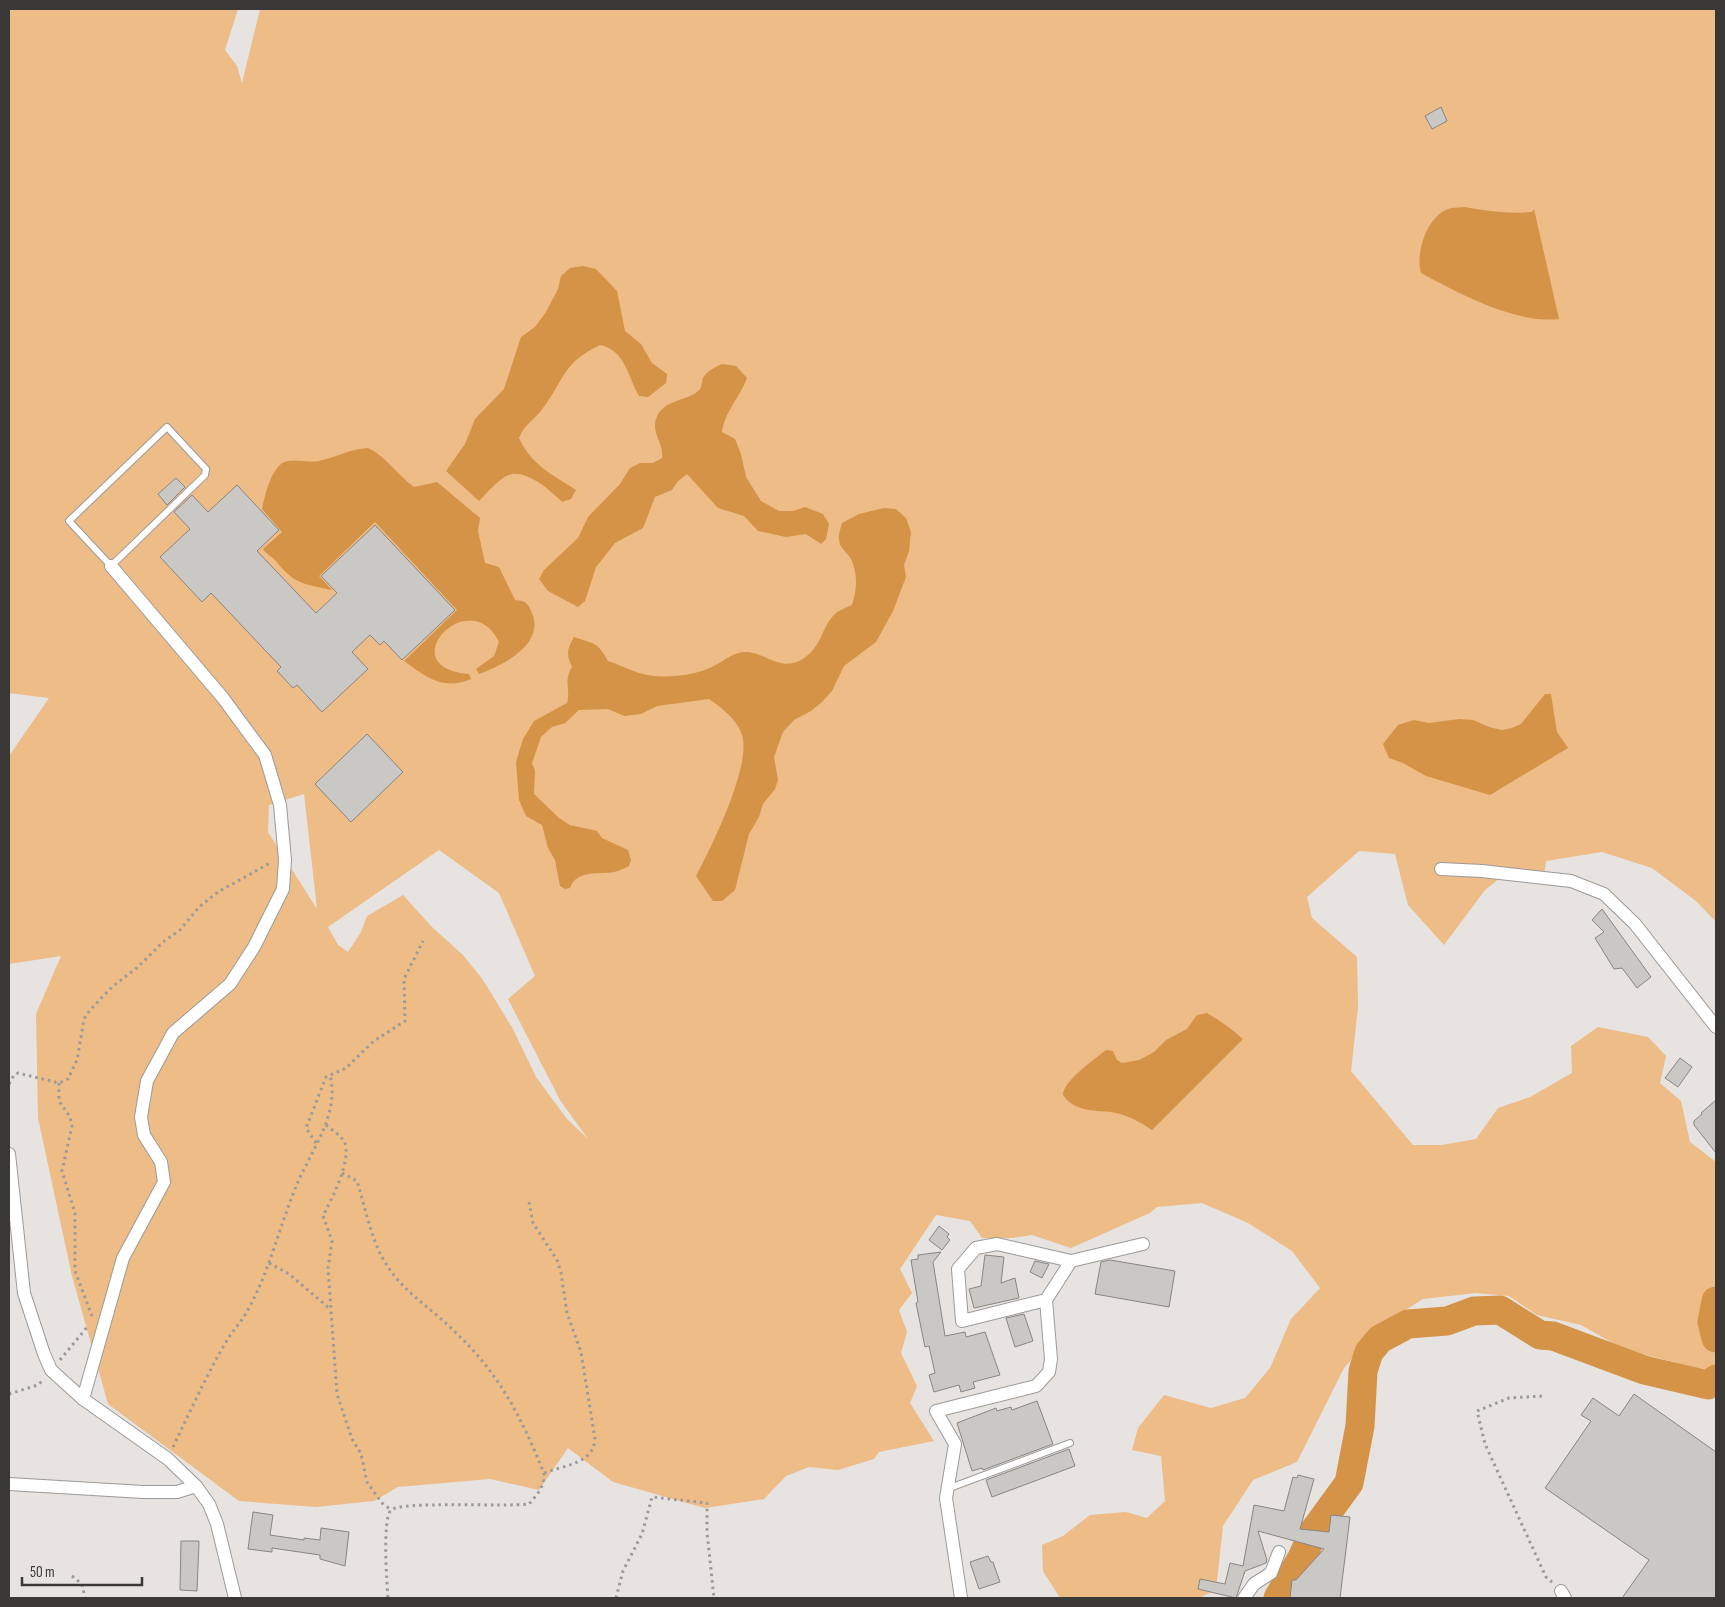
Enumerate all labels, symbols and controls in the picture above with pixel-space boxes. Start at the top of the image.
scale bar [22,1554,142,1586]
text: 50 m [30,1563,55,1582]

